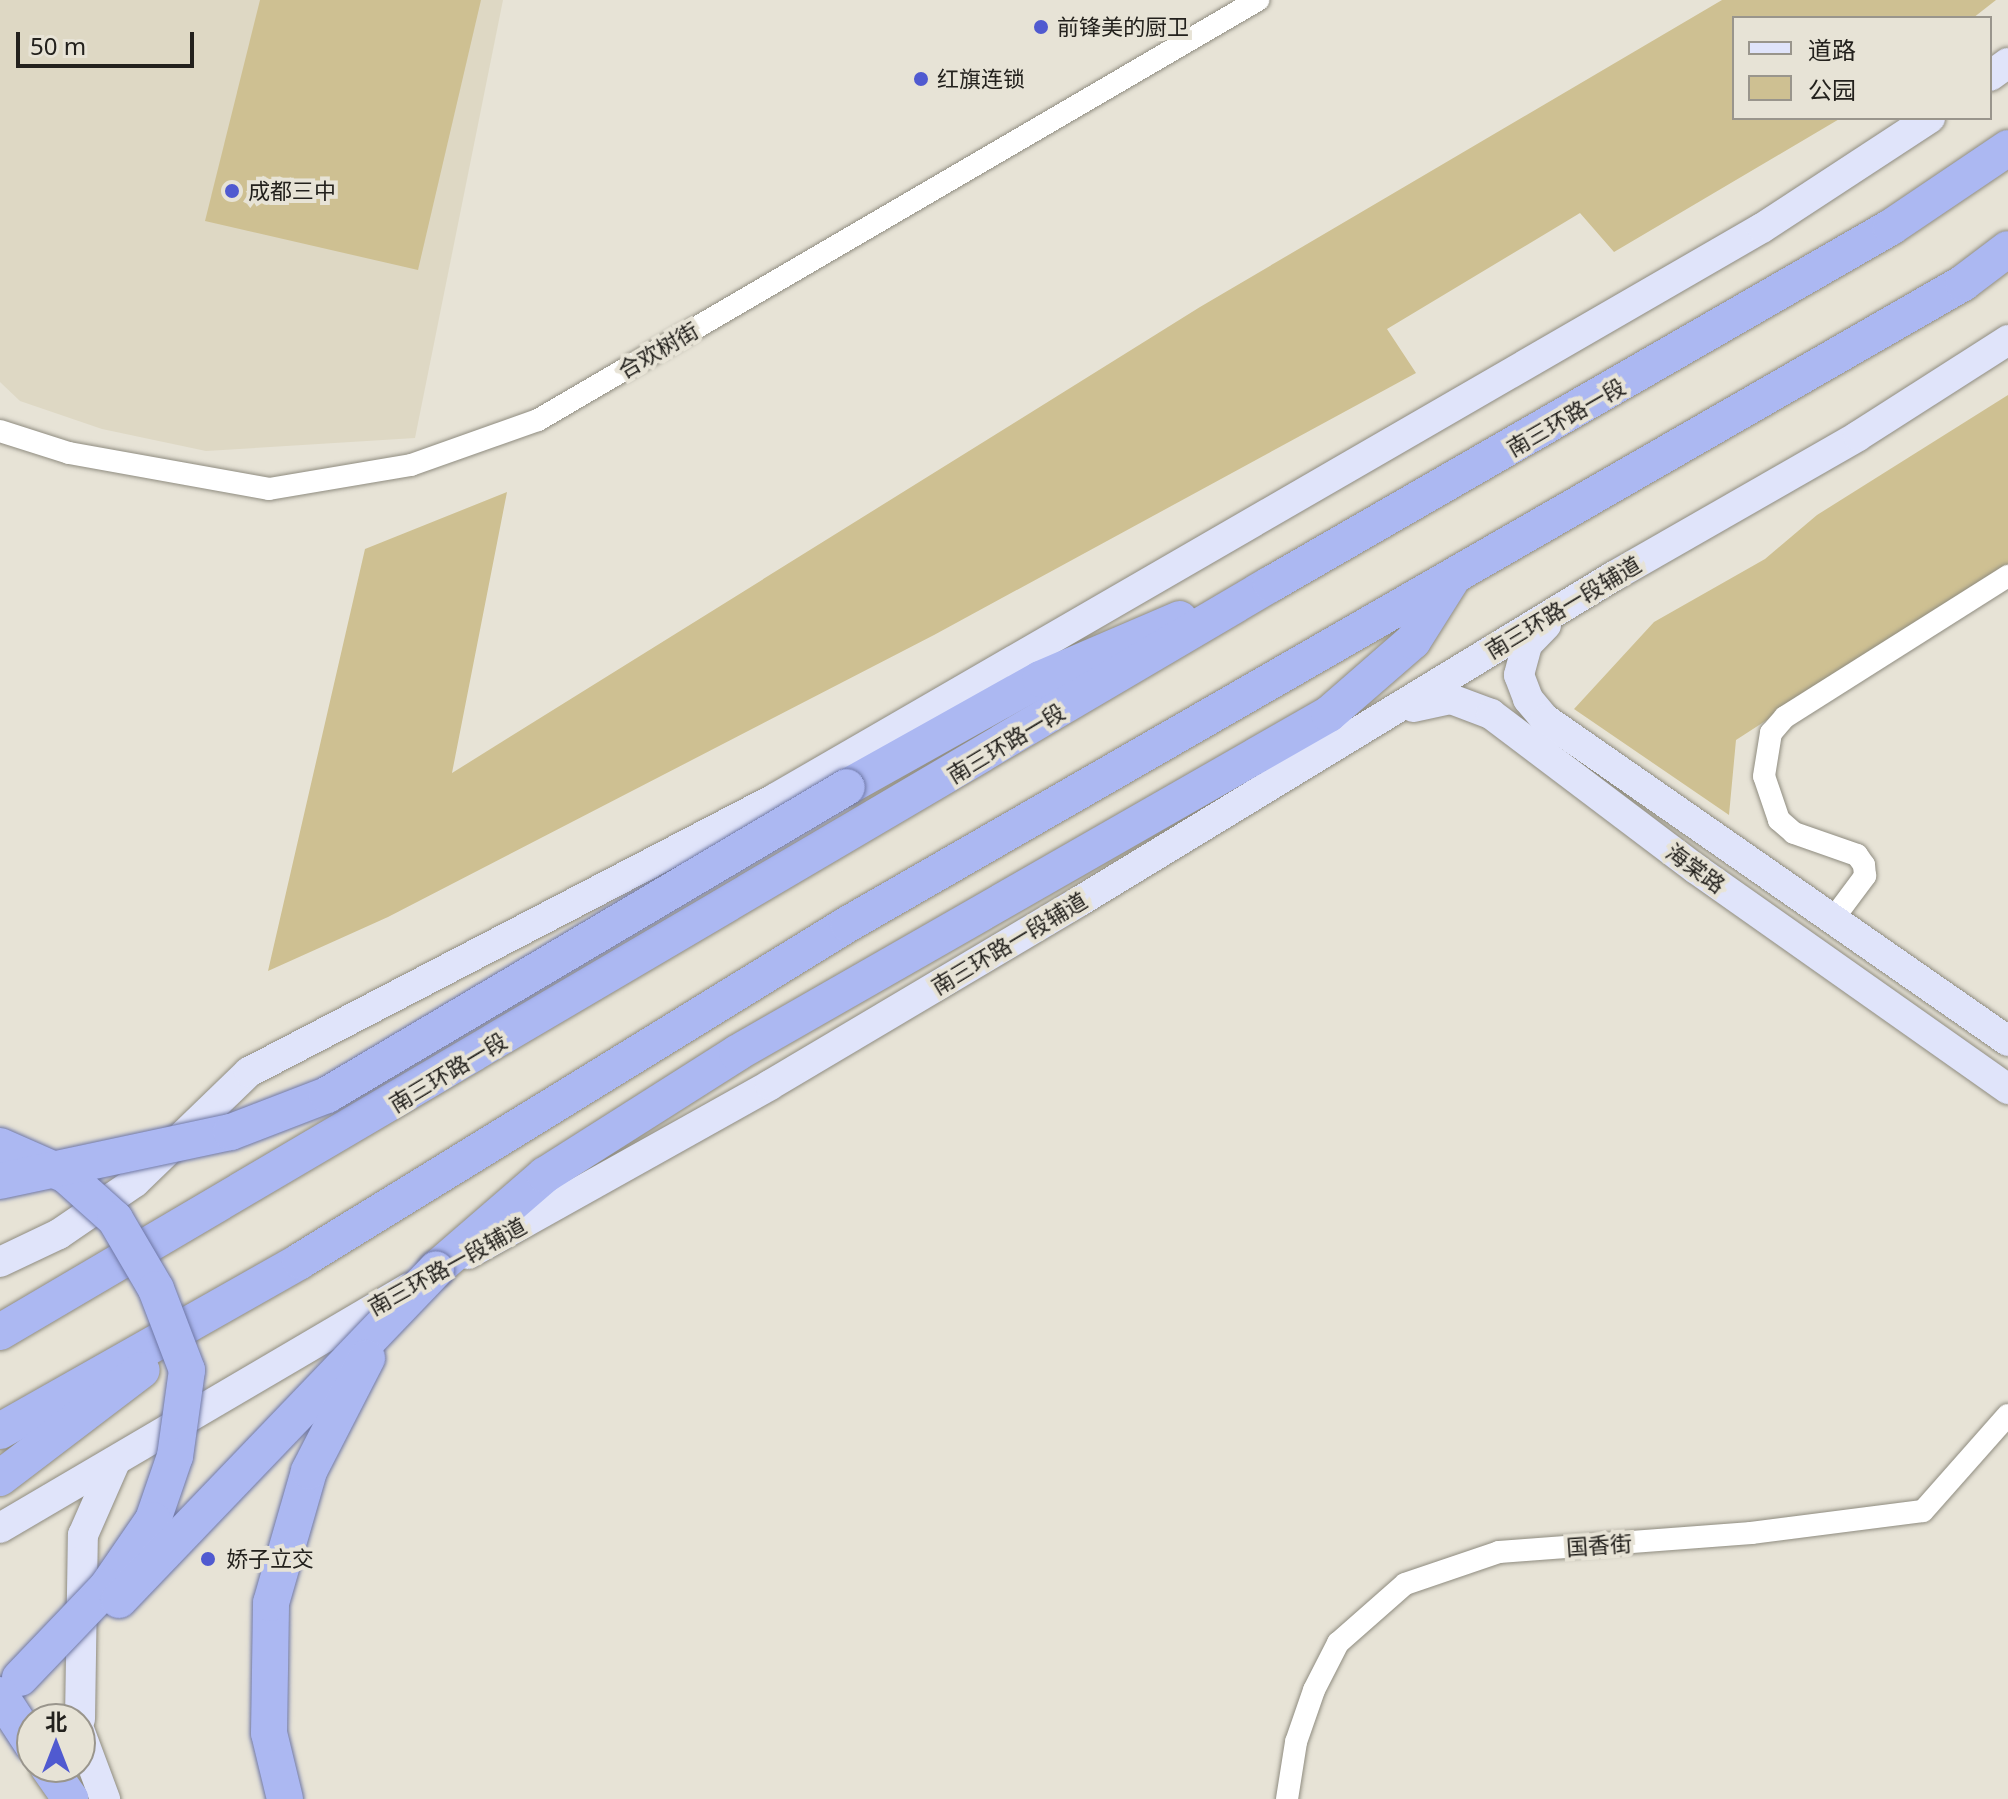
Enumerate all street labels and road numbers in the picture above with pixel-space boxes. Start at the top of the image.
street label: 合欢树街 [613,317,703,383]
street label: 南三环路一段 [1502,373,1630,461]
street label: 南三环路一段辅道 [1481,550,1645,664]
street label: 南三环路一段 [943,698,1069,788]
street label: 海棠路 [1662,838,1730,898]
street label: 南三环路一段辅道 [927,886,1091,1000]
street label: 南三环路一段 [385,1027,511,1117]
street label: 南三环路一段辅道 [364,1212,530,1320]
street label: 国香街 [1565,1530,1633,1560]

